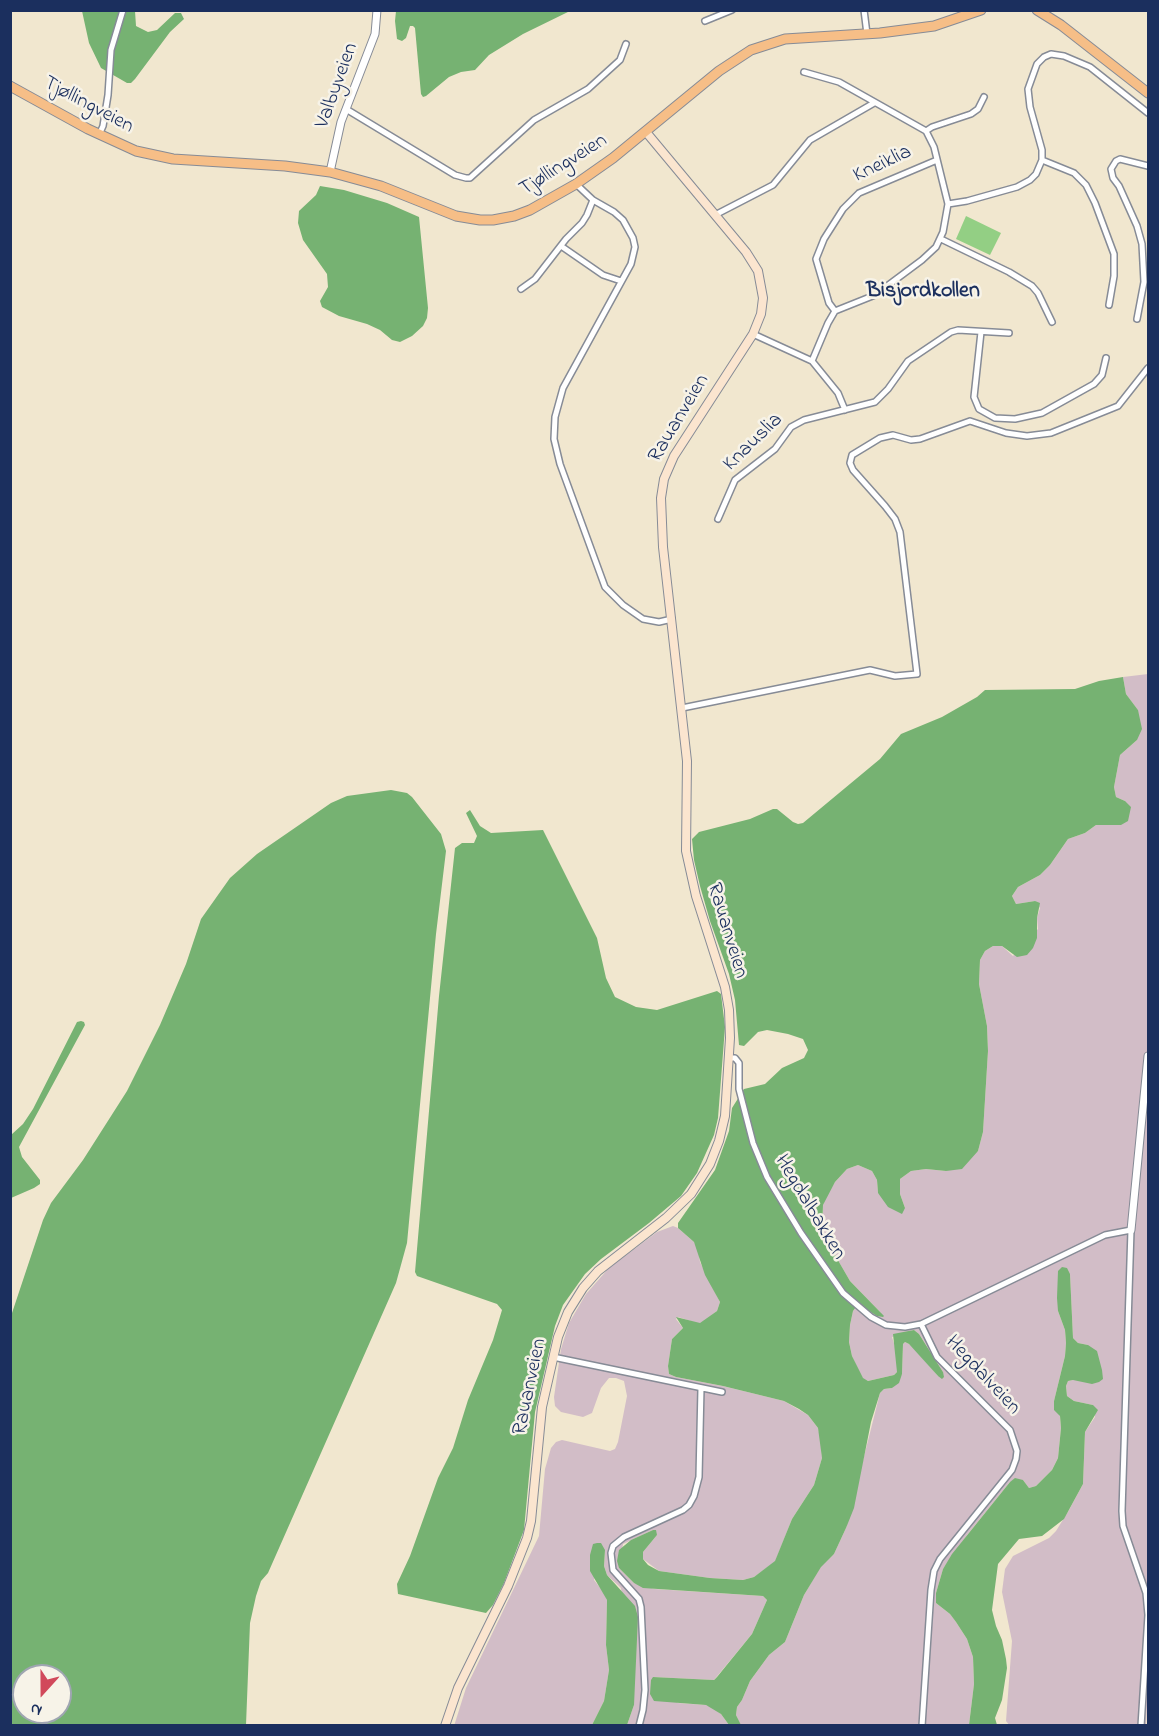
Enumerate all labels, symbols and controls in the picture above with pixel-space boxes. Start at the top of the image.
street label: Valbyveien [311,40,365,132]
street label: Tjøllingveien [38,72,138,140]
street label: Tjøllingveien [515,129,613,203]
street label: Kneiklia [850,141,916,189]
district label: Bisjordkollen [866,279,980,305]
street label: Rauanveien [644,370,716,468]
street label: Knauslia [719,409,789,477]
street label: Rauanveien [700,880,752,982]
street label: Hegdalbakken [768,1151,850,1265]
street label: Hegdalveien [939,1331,1025,1421]
street label: Rauanveien [508,1336,554,1438]
north arrow [12,1664,72,1724]
text: N [27,1696,46,1722]

